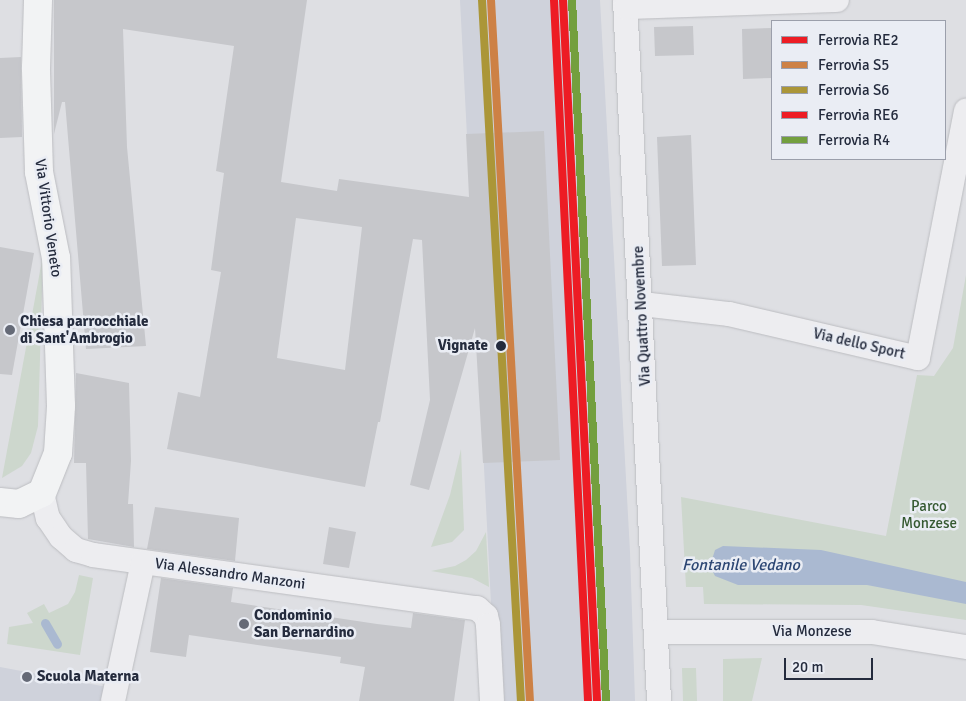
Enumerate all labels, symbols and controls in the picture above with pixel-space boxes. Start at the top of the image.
legend [771,20,946,160]
text: Ferrovia RE2 [818,31,899,49]
text: Ferrovia S5 [818,56,889,74]
text: Ferrovia S6 [818,81,889,99]
text: Ferrovia RE6 [818,106,899,124]
text: Ferrovia R4 [818,131,890,149]
street label: Via Vittorio Veneto [31,158,65,278]
street label: Via Quattro Novembre [629,245,655,387]
place label: Chiesa parrocchiale di Sant'Ambrogio [20,312,149,347]
marker: Chiesa parrocchiale di Sant'Ambrogio [4,324,16,336]
street label: Via dello Sport [811,325,907,363]
place label: Vignate [438,337,488,355]
marker: Vignate [492,337,510,355]
park label: Parco Monzese [901,497,957,532]
street label: Via Alessandro Manzoni [153,555,307,593]
water label: Fontanile Vedano [682,555,800,575]
place label: Condominio San Bernardino [254,606,354,641]
marker: Condominio San Bernardino [238,618,250,630]
street label: Via Monzese [772,623,852,641]
scale bar [786,648,875,680]
text: 20 m [792,658,823,676]
place label: Scuola Materna [37,668,139,686]
marker: Scuola Materna [21,671,33,683]

